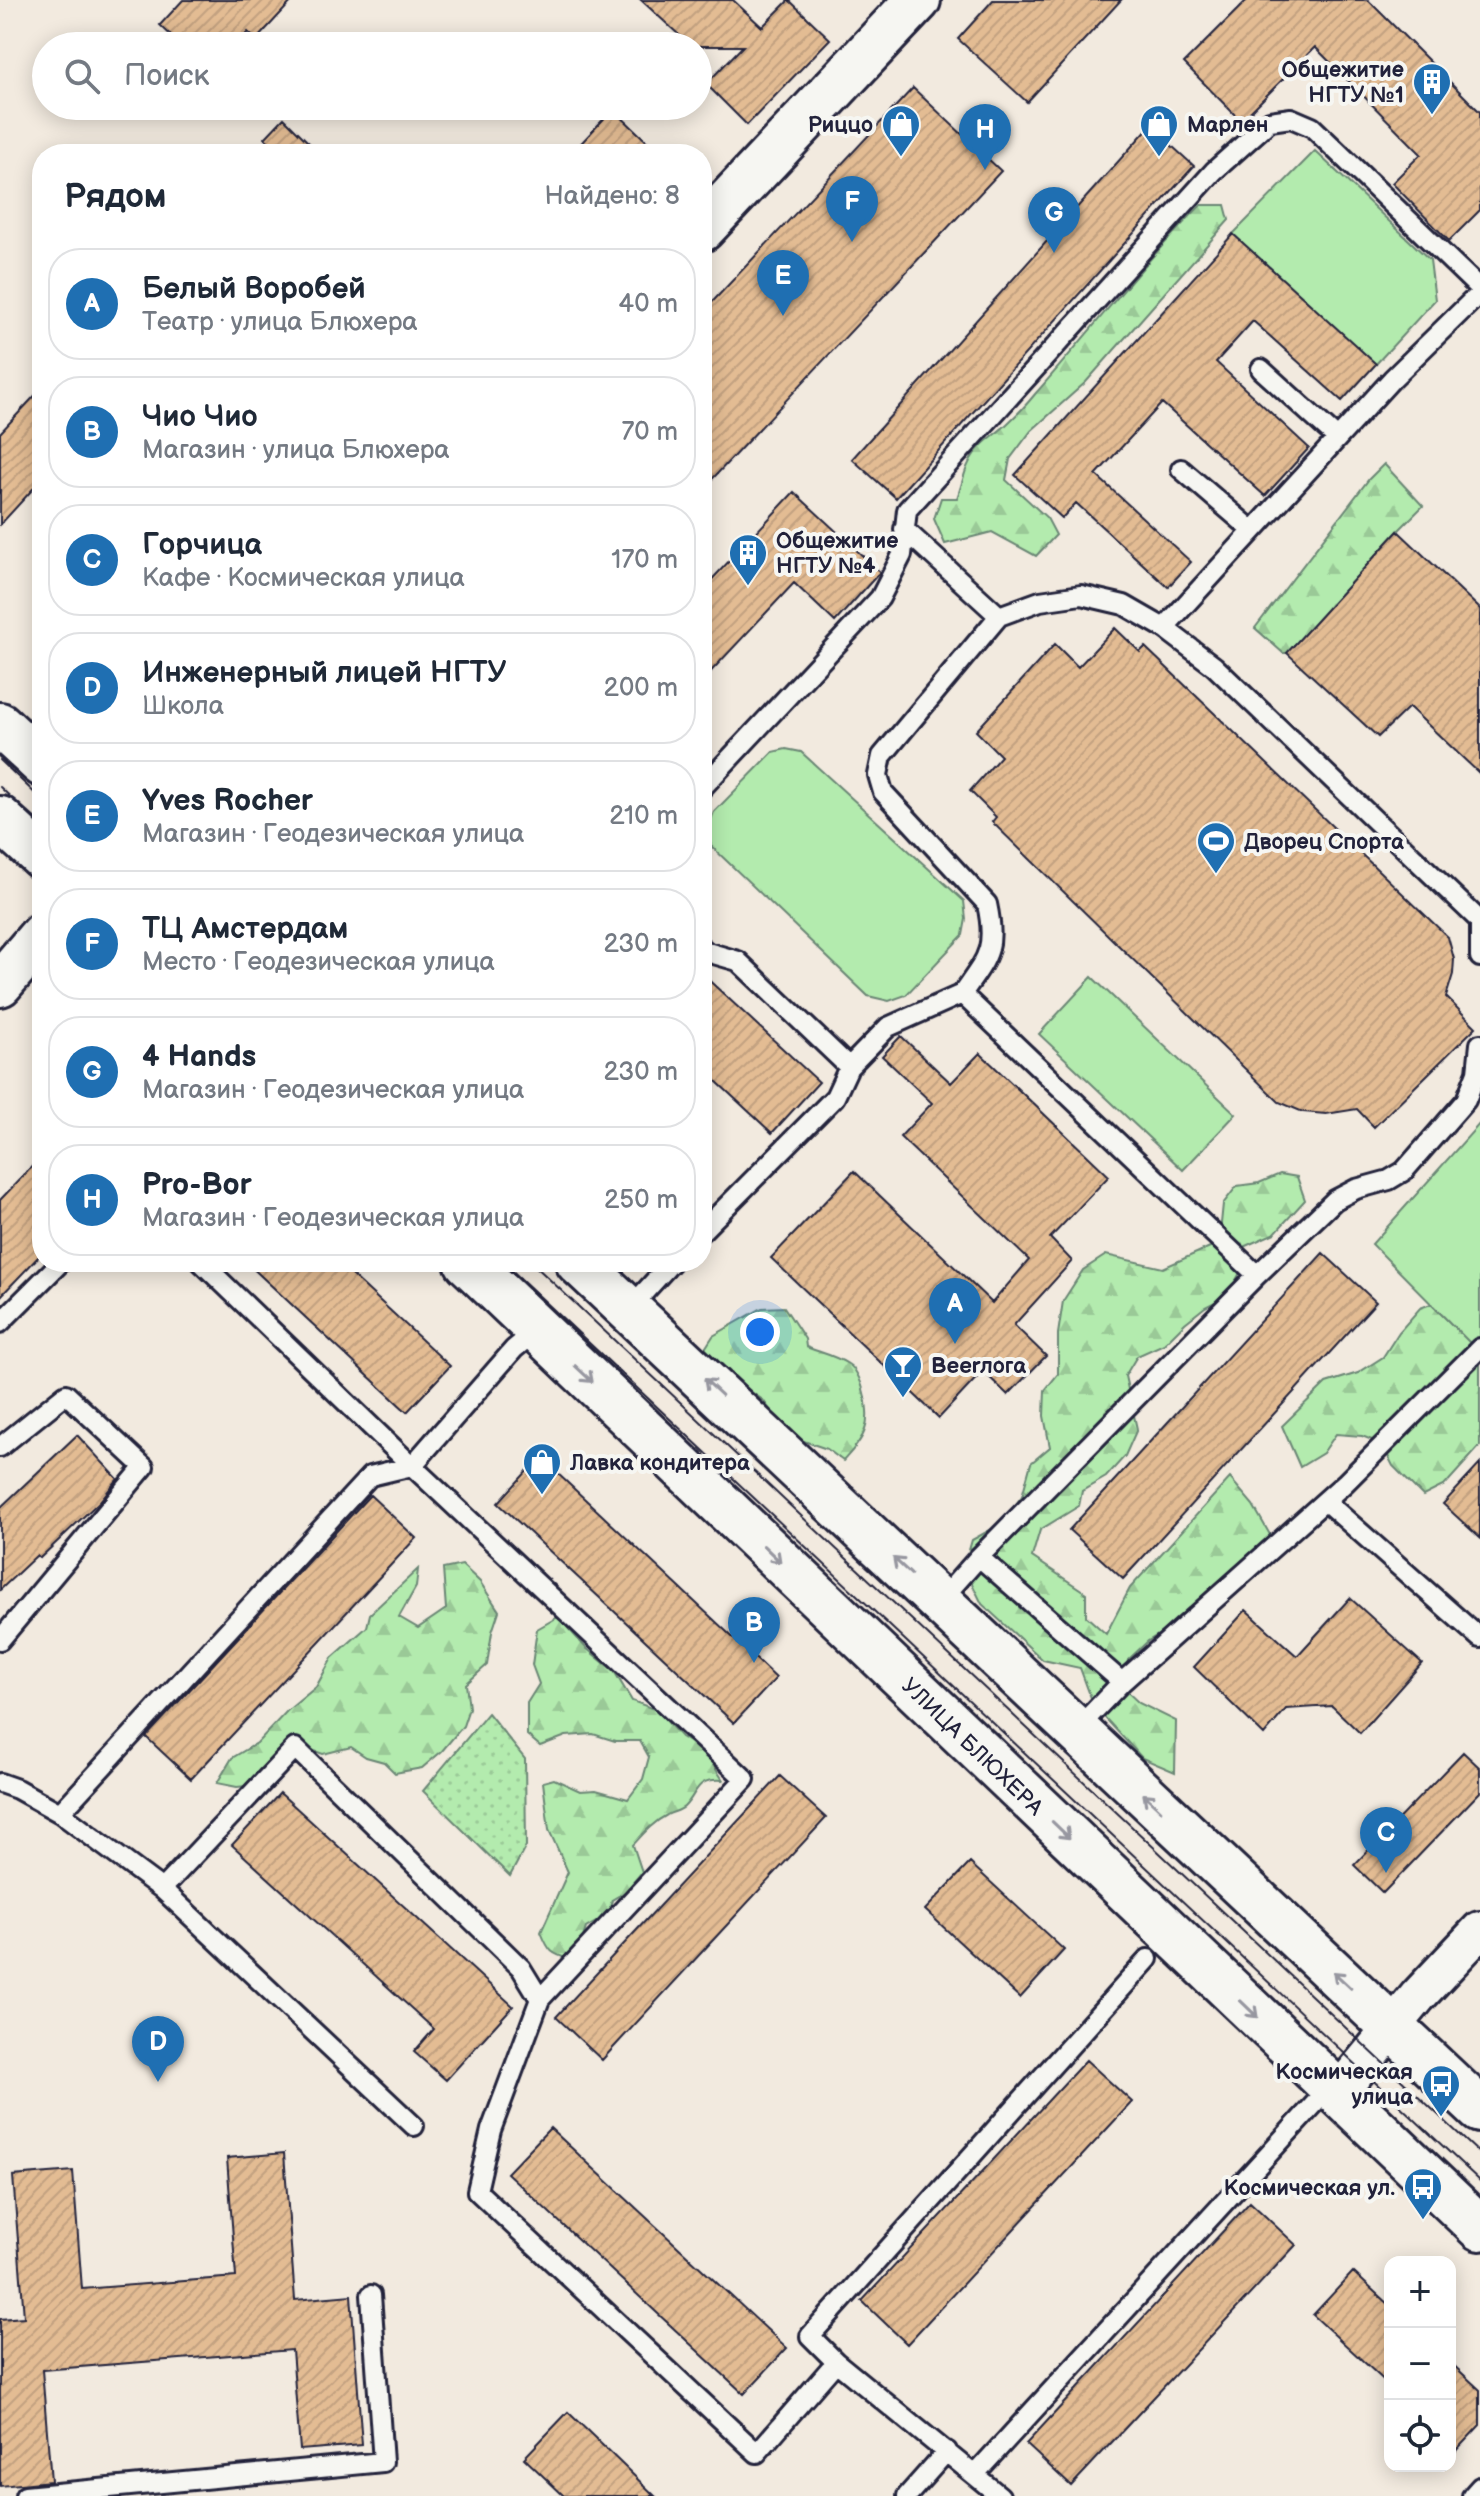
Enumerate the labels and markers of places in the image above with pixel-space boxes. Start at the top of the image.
place label: Общежитие НГТУ №1 [1282,57,1404,109]
building icon: Общежитие НГТУ №1 [1411,61,1453,116]
shop icon: Риццо [880,103,922,158]
shop icon: Марлен [1138,103,1180,158]
pin: H [959,104,1011,170]
place label: Риццо [808,112,873,139]
place label: Марлен [1187,112,1268,139]
pin: F [826,176,878,242]
pin: G [1028,187,1080,253]
pin: E [757,250,809,316]
place label: Общежитие НГТУ №4 [776,528,898,580]
building icon: Общежитие НГТУ №4 [727,532,769,587]
sports icon: Дворец Спорта [1195,820,1237,875]
place label: Дворец Спорта [1244,829,1404,856]
pin: A [929,1278,981,1344]
bar icon: Beerлога [882,1344,924,1399]
place label: Beerлога [931,1353,1026,1380]
shop icon: Лавка кондитера [521,1441,563,1496]
place label: Лавка кондитера [569,1450,750,1477]
pin: B [728,1597,780,1663]
pin: C [1360,1807,1412,1873]
pin: D [132,2016,184,2082]
place label: Космическая улица [1275,2059,1413,2111]
bus stop icon: Космическая улица [1420,2063,1462,2118]
bus stop icon: Космическая ул. [1402,2166,1444,2221]
place label: Космическая ул. [1224,2175,1395,2202]

